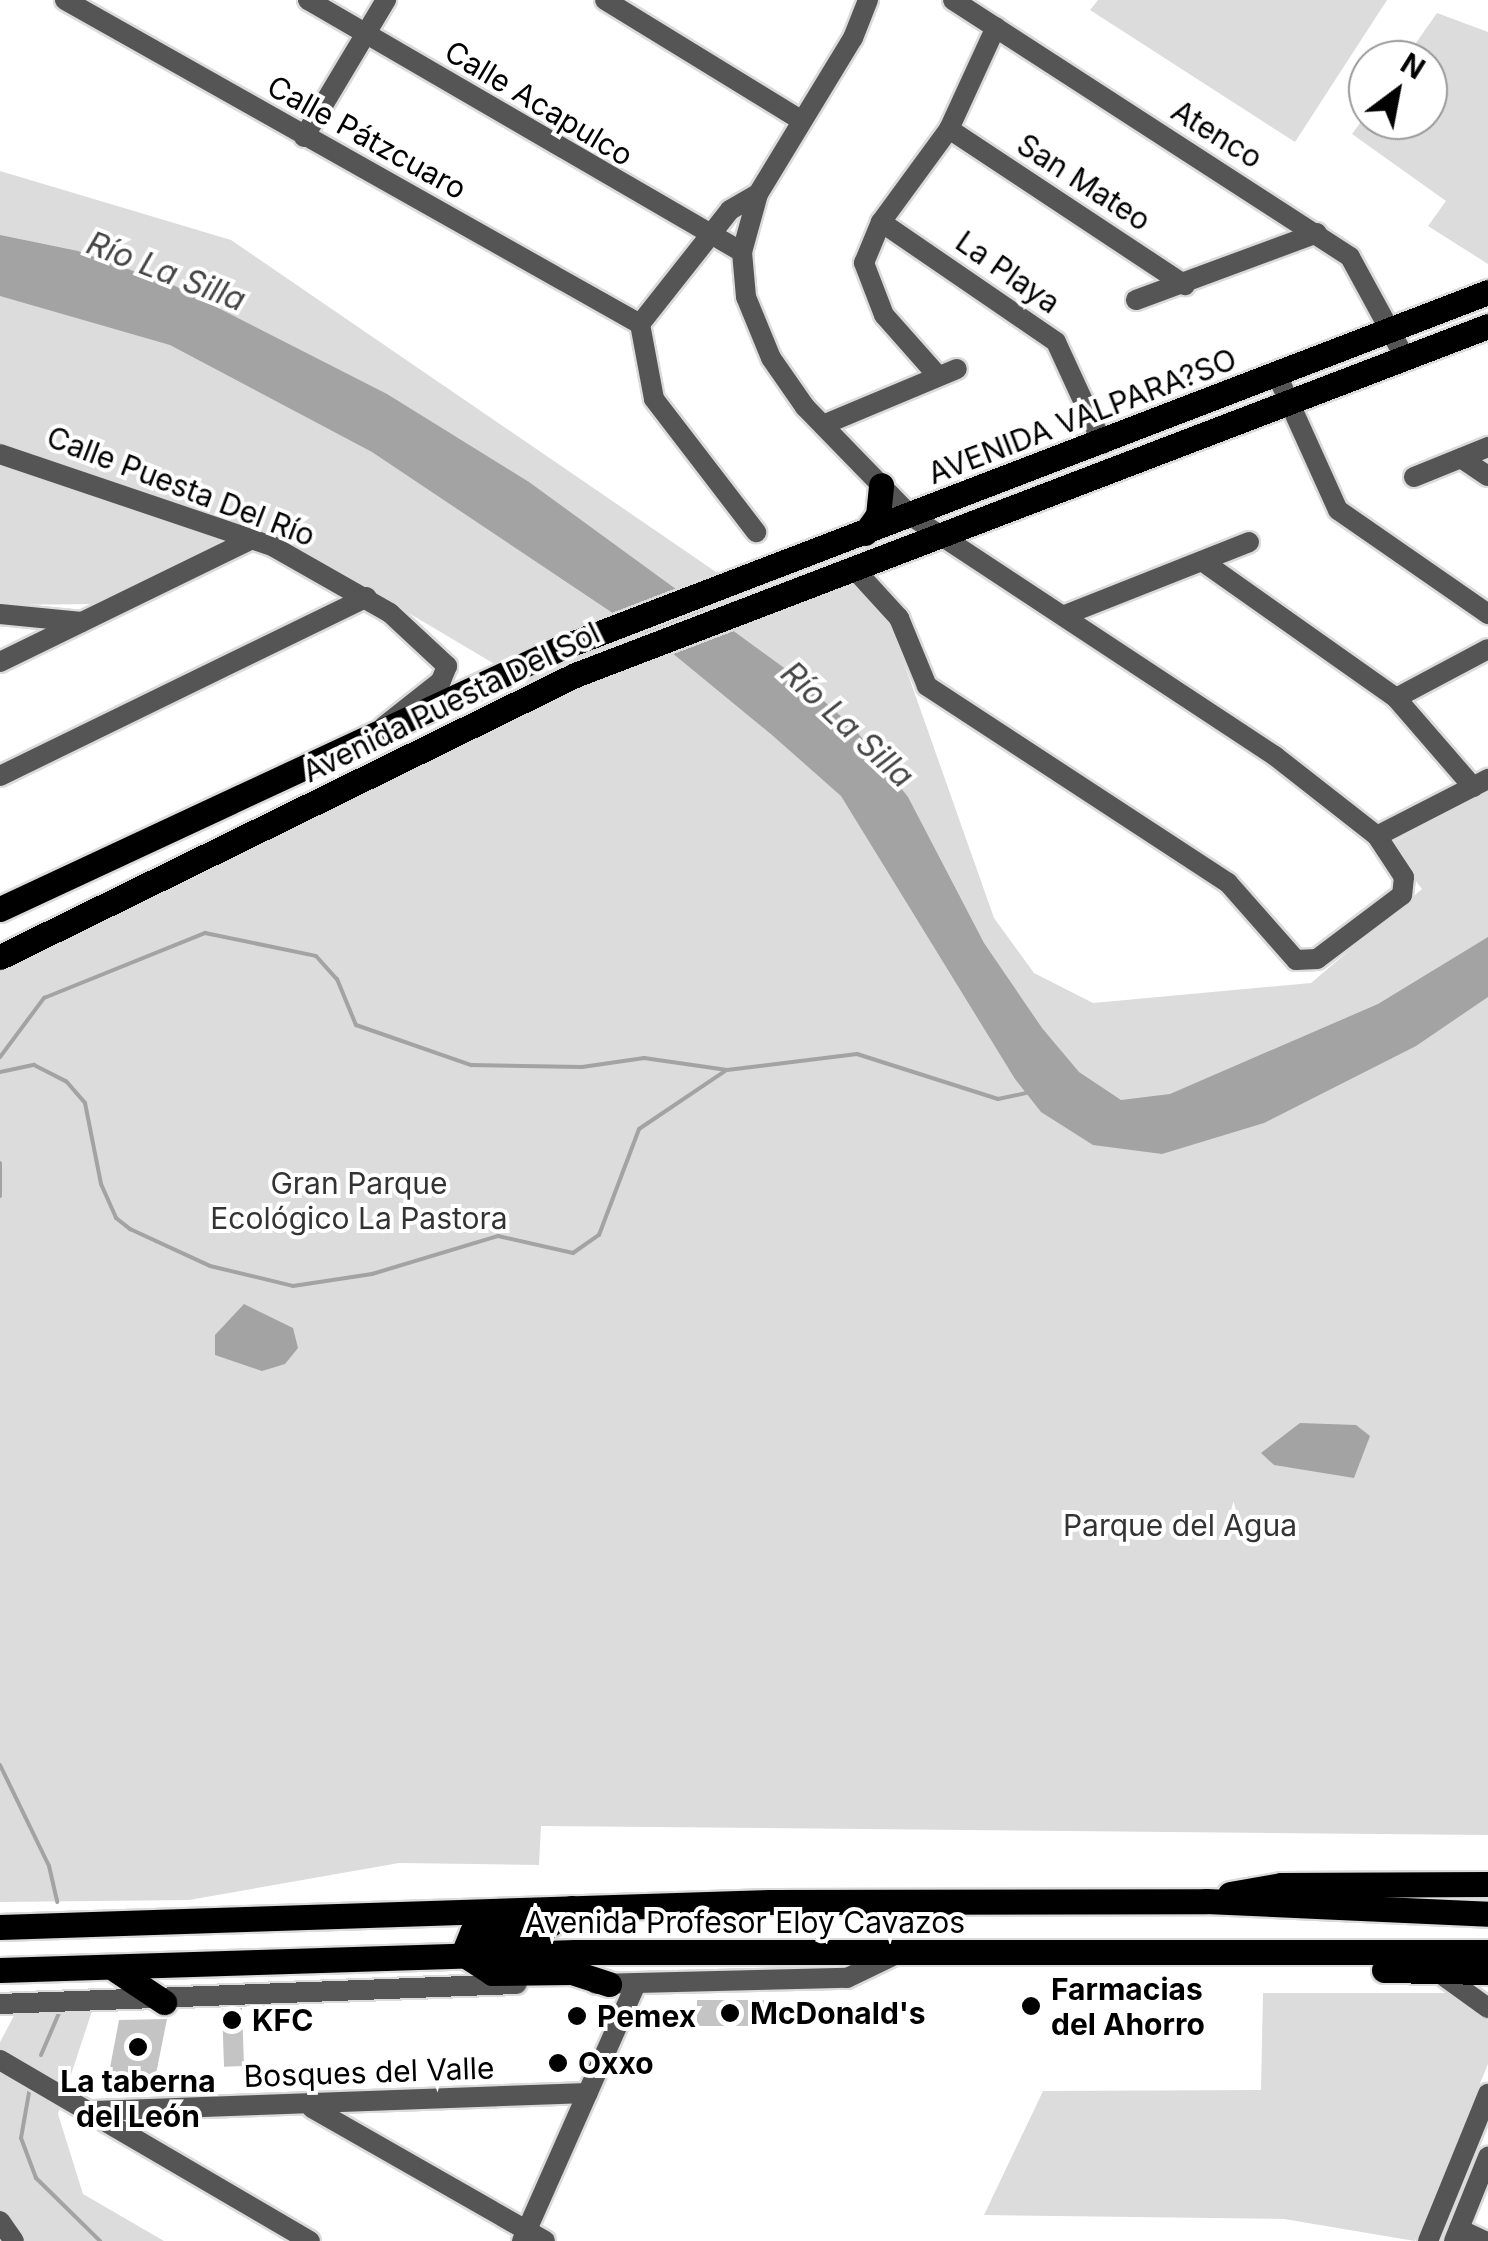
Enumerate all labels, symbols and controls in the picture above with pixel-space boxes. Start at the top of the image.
street label: Calle Acapulco [439,33,639,173]
north arrow [1348,40,1448,140]
text: N [1395,46,1431,86]
street label: Calle Pátzcuaro [261,68,473,206]
street label: Atenco [1165,92,1269,176]
street label: San Mateo [1011,126,1157,238]
street label: La Playa [949,223,1067,321]
water label: Río La Silla [81,224,251,320]
street label: AVENIDA VALPARA?SO [923,341,1241,491]
street label: Calle Puesta Del Río [42,418,320,554]
street label: Avenida Puesta Del Sol [297,614,605,790]
water label: Río La Silla [773,654,921,796]
park label: Gran Parque Ecológico La Pastora [210,1165,508,1236]
park label: Parque del Agua [1063,1507,1297,1543]
street label: Avenida Profesor Eloy Cavazos [525,1904,965,1940]
place label: Farmacias del Ahorro [1051,1971,1205,2042]
place label: McDonald's [750,1995,926,2031]
marker: Farmacias del Ahorro [1020,1995,1042,2017]
place label: Pemex [597,1998,696,2034]
place label: KFC [252,2002,313,2038]
marker: McDonald's [719,2002,741,2024]
marker: Pemex [566,2005,588,2027]
marker: KFC [221,2009,243,2031]
marker: La taberna del León [127,2036,149,2058]
place label: Oxxo [578,2045,654,2081]
street label: Bosques del Valle [243,2050,495,2094]
marker: Oxxo [547,2052,569,2074]
place label: La taberna del León [60,2063,216,2134]

